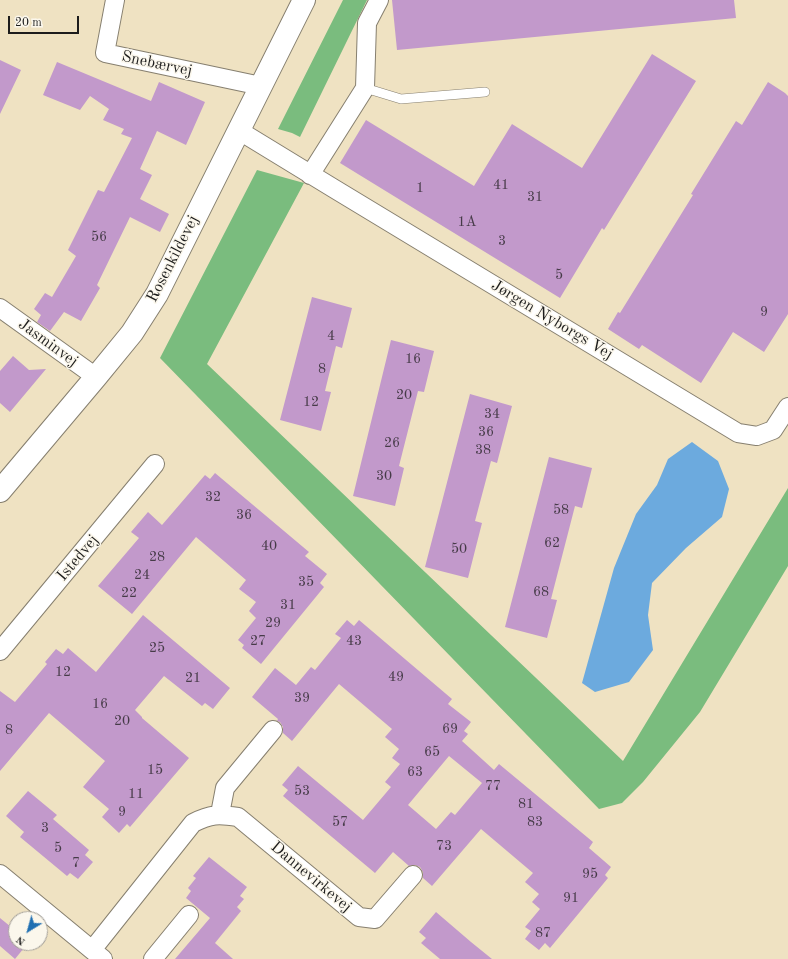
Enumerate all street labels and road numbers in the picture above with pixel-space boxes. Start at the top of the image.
street label: Snebærvej [120,47,194,81]
street label: Rosenkildevej [143,212,203,306]
street label: Jørgen Nyborgs Vej [487,276,617,364]
street label: Jasminvej [14,315,82,371]
street label: Istedvej [53,531,103,585]
street label: Dannevirkevej [266,837,356,917]

